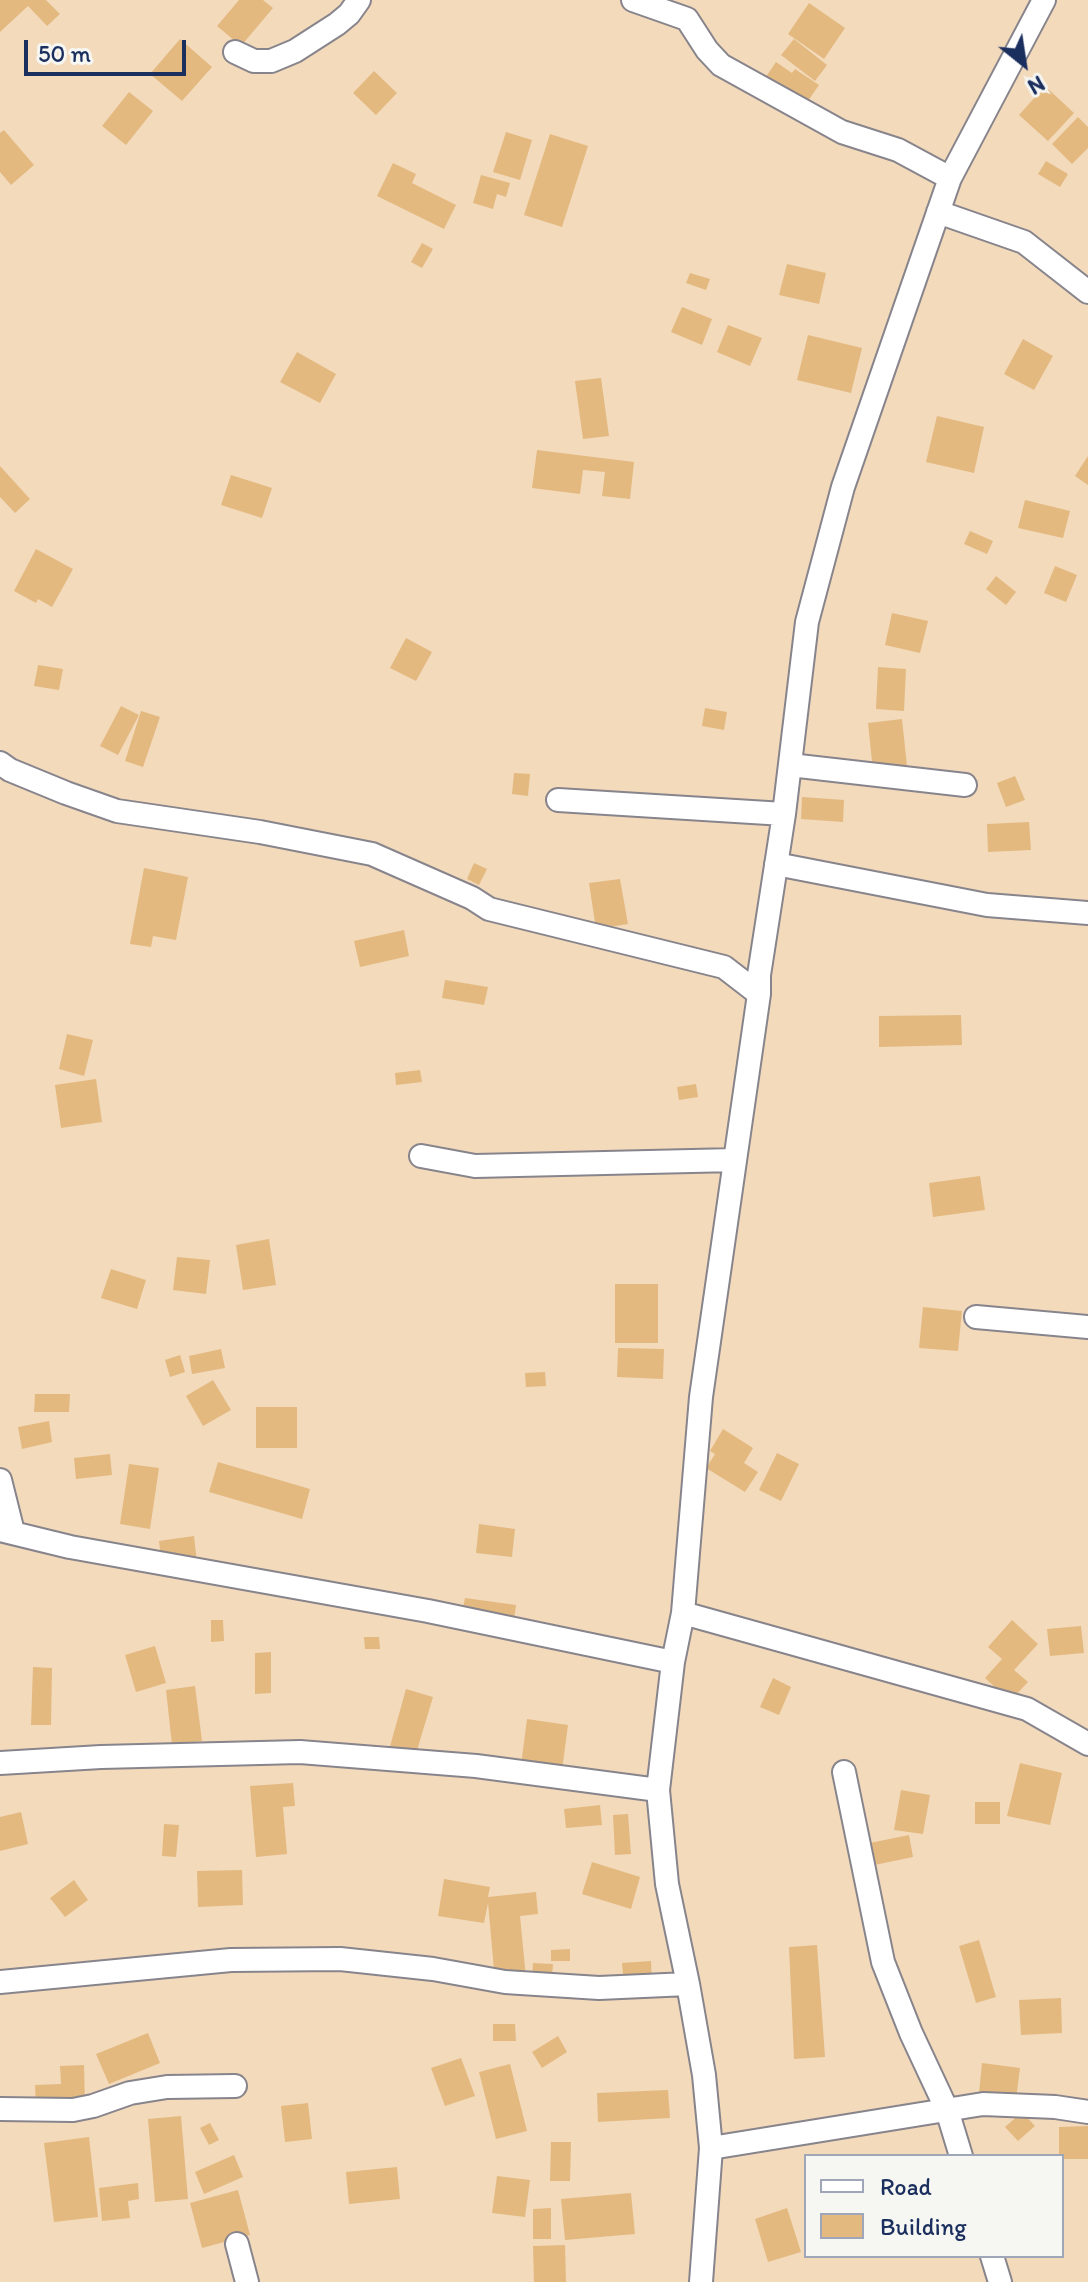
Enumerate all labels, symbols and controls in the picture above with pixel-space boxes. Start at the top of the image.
scale bar [28,24,190,74]
north arrow [984,24,1064,104]
text: 50 m [38,39,91,68]
text: N [1023,70,1049,101]
legend [804,2154,1064,2258]
text: Road [880,2172,932,2201]
text: Building [880,2212,967,2241]

